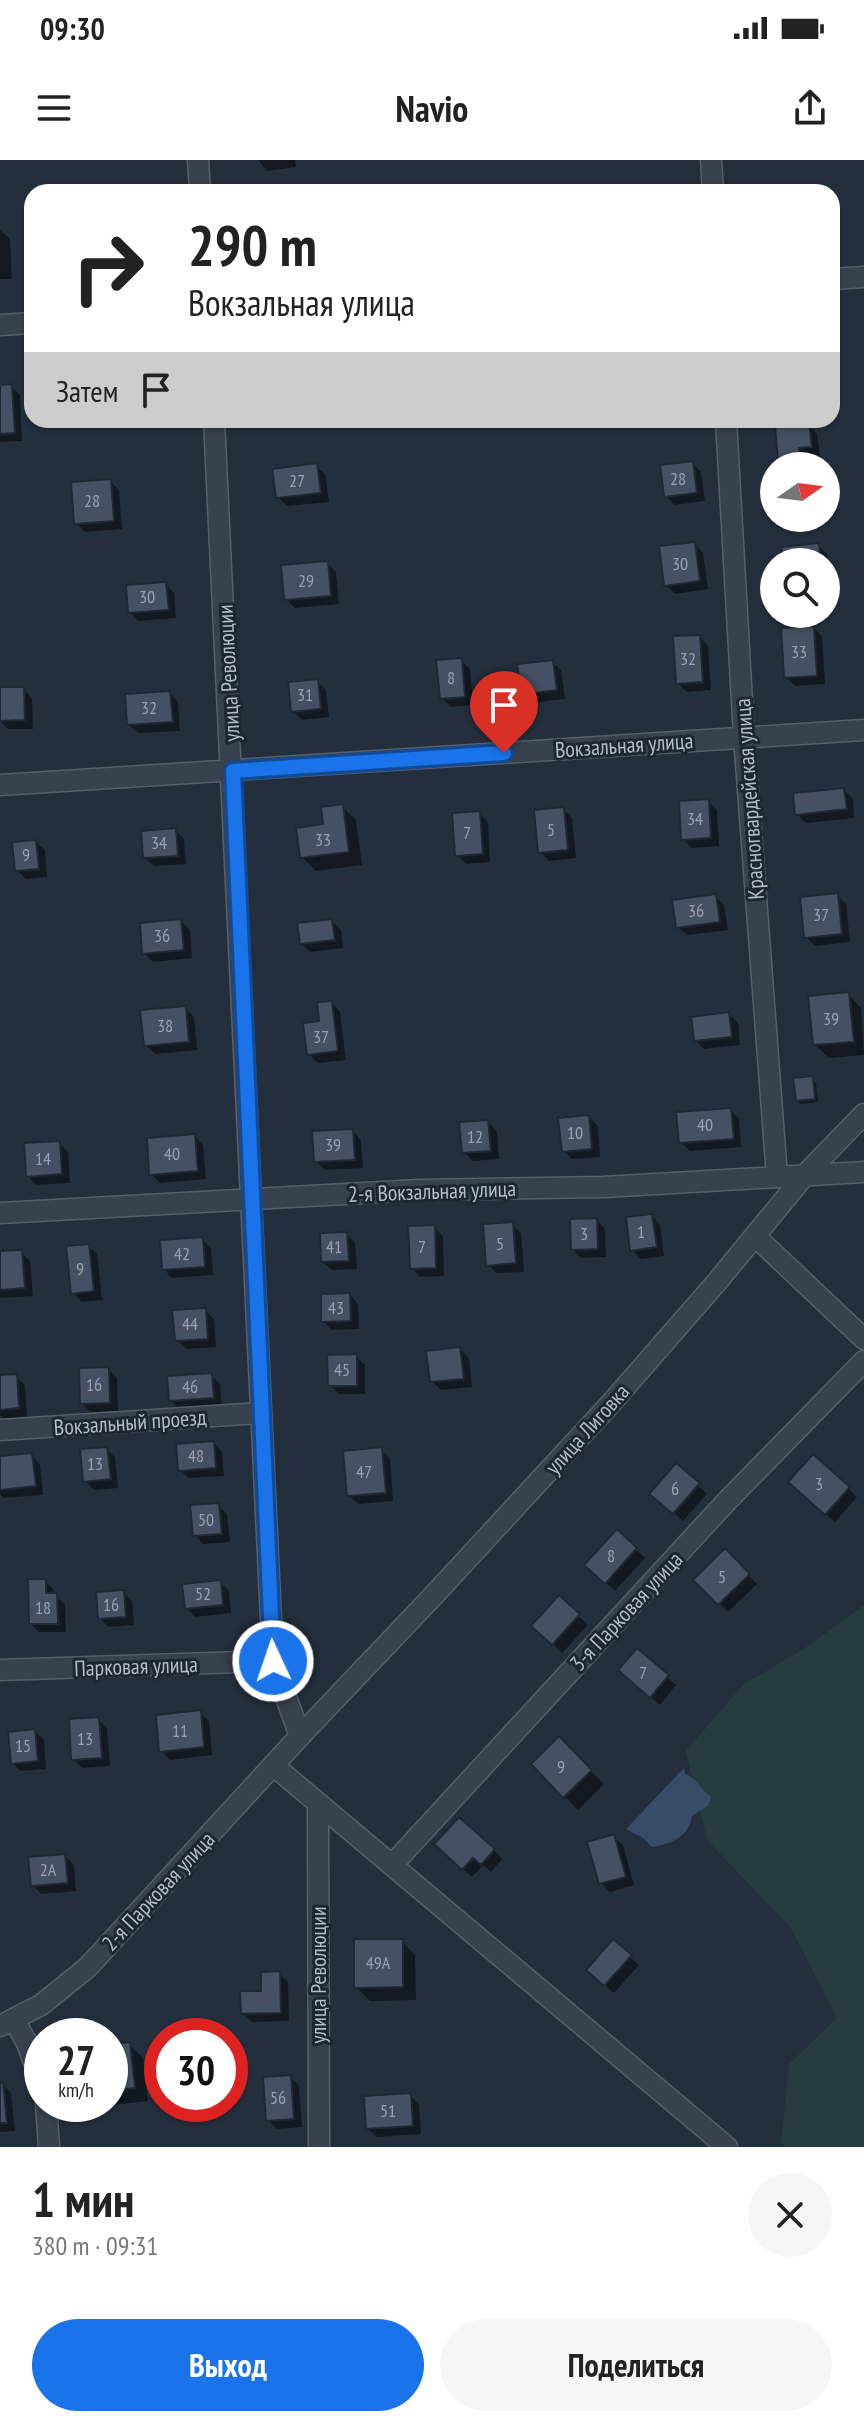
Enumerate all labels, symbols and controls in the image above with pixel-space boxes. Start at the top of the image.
text: 09:30 [40,9,105,48]
text: Navio [396,85,468,132]
icon: menu [32,86,76,130]
icon: share [788,86,832,130]
text: 290 m [188,209,317,281]
icon: right [56,216,160,320]
text: Вокзальная улица [188,279,415,326]
icon: arrive [134,368,178,412]
text: Затем [56,371,118,410]
north arrow [760,452,840,532]
map controls [760,452,840,628]
house number: 28 [670,467,686,490]
house number: 27 [289,469,305,492]
house number: 28 [84,489,100,512]
button: search [760,548,840,628]
house number: 30 [672,552,688,575]
house number: 29 [298,569,314,592]
house number: 30 [139,585,155,608]
street label: улица Революции [210,604,246,742]
house number: 33 [791,640,807,663]
house number: 32 [680,647,696,670]
house number: 8 [447,666,455,689]
pin [470,671,538,753]
house number: 31 [297,683,313,706]
icon: arrive [482,683,526,727]
house number: 32 [141,696,157,719]
street label: Красногвардейская улица [728,697,770,901]
street label: Вокзальная улица [554,726,694,764]
house number: 34 [687,807,703,830]
house number: 5 [547,818,555,841]
house number: 7 [463,821,471,844]
house number: 33 [315,828,331,851]
house number: 34 [151,831,167,854]
house number: 9 [22,843,30,866]
house number: 36 [688,899,704,922]
house number: 37 [813,903,829,926]
house number: 36 [154,924,170,947]
house number: 39 [823,1007,839,1030]
house number: 38 [157,1014,173,1037]
house number: 37 [313,1025,329,1048]
house number: 40 [697,1113,713,1136]
house number: 10 [567,1121,583,1144]
house number: 12 [467,1125,483,1148]
house number: 39 [325,1133,341,1156]
house number: 40 [164,1142,180,1165]
house number: 14 [35,1147,51,1170]
street label: 2-я Вокзальная улица [347,1174,517,1208]
house number: 1 [637,1220,645,1243]
house number: 3 [580,1222,588,1245]
house number: 5 [496,1232,504,1255]
house number: 41 [326,1235,342,1258]
house number: 7 [418,1235,426,1258]
house number: 42 [174,1242,190,1265]
house number: 9 [76,1257,84,1280]
house number: 43 [328,1296,344,1319]
house number: 44 [182,1312,198,1335]
house number: 45 [334,1358,350,1381]
house number: 16 [86,1373,102,1396]
house number: 46 [182,1375,198,1398]
street label: улица Лиговка [539,1378,635,1480]
street label: Вокзальный проезд [53,1403,208,1441]
house number: 48 [188,1444,204,1467]
house number: 13 [87,1452,103,1475]
house number: 47 [356,1460,372,1483]
house number: 3 [815,1472,823,1495]
house number: 6 [671,1477,679,1500]
house number: 50 [198,1508,214,1531]
house number: 8 [607,1544,615,1567]
street label: 3-я Парковая улица [564,1545,688,1677]
house number: 5 [718,1565,726,1588]
house number: 52 [195,1582,211,1605]
house number: 16 [103,1593,119,1616]
house number: 18 [35,1596,51,1619]
position arrow [231,1619,315,1703]
street label: Парковая улица [74,1650,198,1682]
house number: 7 [639,1661,647,1684]
house number: 11 [172,1719,188,1742]
house number: 13 [77,1727,93,1750]
house number: 15 [15,1734,31,1757]
house number: 9 [557,1755,565,1778]
street label: 2-я Парковая улица [96,1825,220,1957]
house number: 2А [40,1858,57,1881]
street label: улица Революции [304,1906,332,2044]
house number: 49А [366,1951,391,1974]
speed limit sign: 30 [144,2018,248,2122]
text: 27 [57,2034,95,2086]
text: km/h [58,2077,94,2103]
house number: 56 [270,2086,286,2109]
house number: 51 [380,2099,396,2122]
text: 1 мин [32,2168,134,2230]
button: close [748,2173,832,2257]
text: 380 m · 09:31 [32,2229,158,2262]
button: Выход [32,2319,424,2411]
button: Поделиться [440,2319,832,2411]

